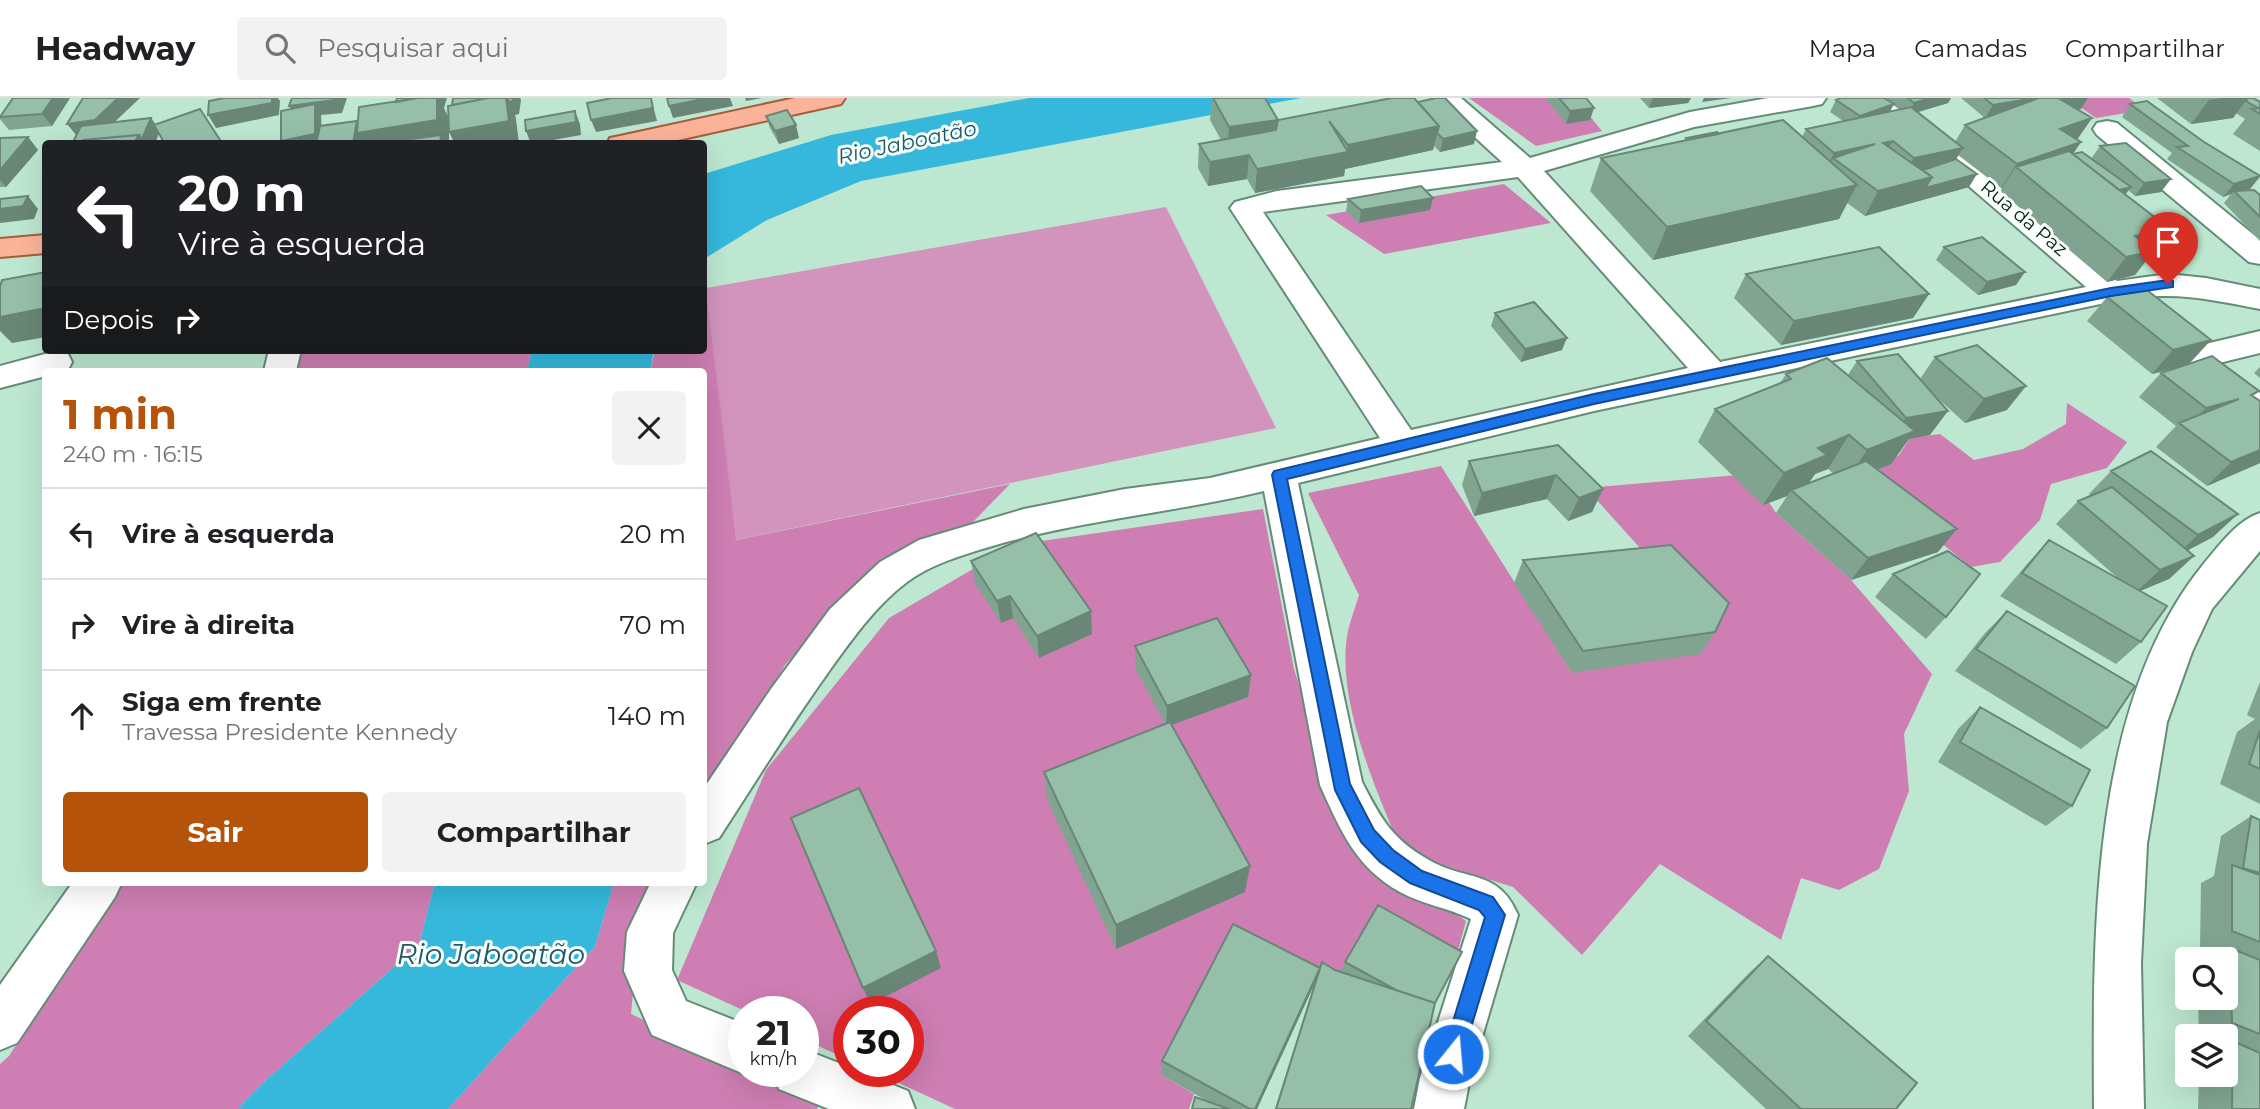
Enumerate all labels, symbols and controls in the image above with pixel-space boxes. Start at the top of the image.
search box [237,17,727,80]
text: Headway [35,28,195,68]
icon: search [261,29,299,67]
text: Pesquisar aqui [317,32,509,64]
text: Mapa [1809,34,1876,63]
text: Camadas [1914,34,2027,63]
text: Compartilhar [2065,34,2225,63]
water label: Rio Jaboatão [835,115,979,169]
text: 20 m [178,164,305,223]
icon: left [63,168,154,259]
street label: Rua da Paz [1976,175,2072,261]
pin [2138,212,2198,284]
icon: arrive [2149,223,2187,261]
text: Vire à esquerda [178,224,426,263]
icon: right [168,301,206,339]
text: Depois [63,304,154,336]
text: 1 min [63,388,177,440]
button: close [612,391,686,465]
text: 240 m · 16:15 [63,440,203,468]
icon: left [63,515,101,553]
text: Vire à esquerda [122,518,335,550]
text: 20 m [620,518,686,550]
icon: right [63,606,101,644]
text: Vire à direita [122,609,295,641]
text: 70 m [620,609,686,641]
text: Siga em frente [122,686,322,718]
icon: ahead [63,697,101,735]
text: 140 m [608,700,686,732]
text: Travessa Presidente Kennedy [122,718,457,746]
button: Sair [63,792,368,872]
button: Compartilhar [382,792,686,872]
water label: Rio Jaboatão [397,937,585,971]
map controls [2175,947,2238,1087]
button: search [2175,947,2238,1010]
speed limit sign: 30 [833,996,924,1087]
text: 21 [756,1011,791,1054]
position arrow [1416,1017,1490,1091]
button: layers [2175,1024,2238,1087]
text: km/h [749,1048,798,1070]

